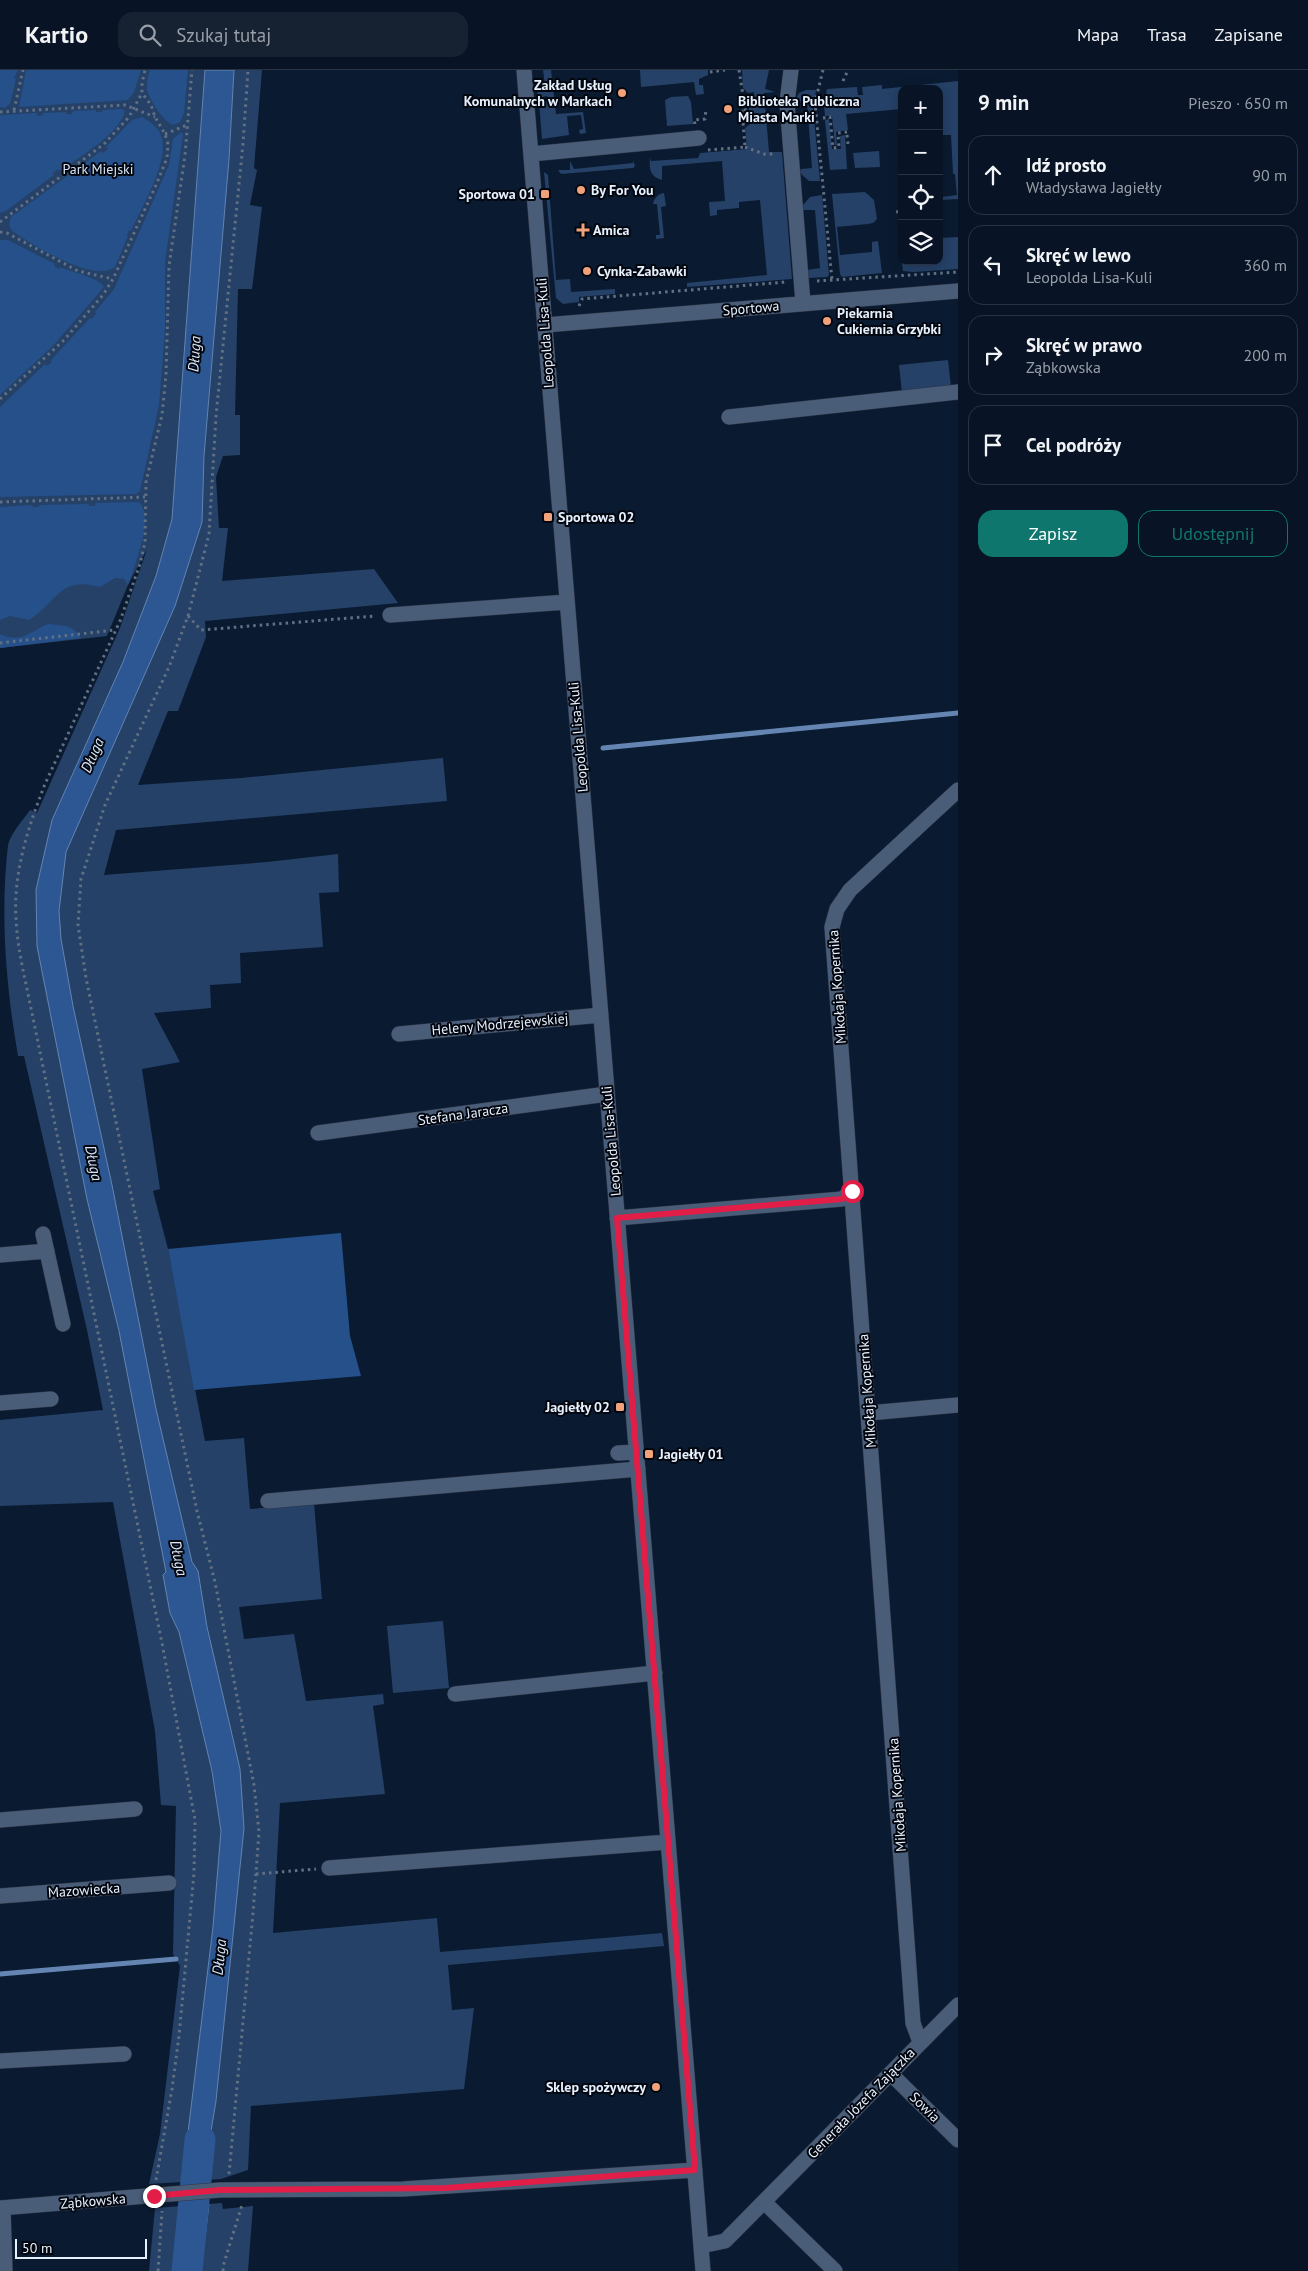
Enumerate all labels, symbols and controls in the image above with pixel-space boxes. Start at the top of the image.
search box [118,12,468,57]
text: Kartio [25,19,88,50]
icon: search [136,21,164,49]
text: Szukaj tutaj [176,23,271,47]
text: Mapa [1077,23,1119,46]
text: Trasa [1147,23,1187,46]
text: Zapisane [1215,23,1283,46]
place label: Zakład Usług Komunalnych w Markach [464,76,612,110]
map controls [898,85,943,265]
button: + [898,85,943,130]
marker: Zakład Usług Komunalnych w Markach [616,87,628,99]
text: 9 min [978,89,1029,116]
place label: Biblioteka Publiczna Miasta Marki [738,92,860,126]
text: Pieszo · 650 m [1188,93,1288,113]
marker: Biblioteka Publiczna Miasta Marki [722,103,734,115]
button: − [898,130,943,175]
text: Idź prosto [1026,153,1106,177]
park label: Park Miejski [62,160,134,178]
icon: ahead [979,161,1007,189]
text: 90 m [1252,165,1287,185]
button: locate [898,175,943,220]
text: Władysława Jagiełły [1026,177,1162,197]
place label: By For You [591,181,654,199]
marker: By For You [575,184,587,196]
place label: Sportowa 01 [459,185,535,203]
marker: Sportowa 01 [539,188,551,200]
button: layers [898,220,943,265]
place label: Amica [593,221,630,239]
marker: Amica [577,224,589,236]
text: Skręć w lewo [1026,243,1131,267]
icon: left [979,251,1007,279]
text: 360 m [1244,255,1287,275]
place label: Cynka-Zabawki [597,262,687,280]
marker: Cynka-Zabawki [581,265,593,277]
text: Leopolda Lisa-Kuli [1026,267,1152,287]
street label: Leopolda Lisa-Kuli [532,277,558,389]
street label: Sportowa [722,297,780,319]
place label: Piekarnia Cukiernia Grzybki [837,304,941,338]
marker: Piekarnia Cukiernia Grzybki [821,315,833,327]
text: Skręć w prawo [1026,333,1142,357]
water label: Długa [183,335,205,373]
icon: right [979,341,1007,369]
text: 200 m [1244,345,1287,365]
text: Ząbkowska [1026,357,1101,377]
icon: arrive [979,431,1007,459]
text: Cel podróży [1026,433,1121,457]
place label: Sportowa 02 [558,508,635,526]
button: Zapisz [978,510,1128,557]
button: Udostępnij [1138,510,1288,557]
marker: Sportowa 02 [542,511,554,523]
street label: Leopolda Lisa-Kuli [564,681,592,793]
water label: Długa [76,734,108,775]
street label: Mikołaja Kopernika [824,929,850,1045]
street label: Heleny Modrzejewskiej [431,1009,569,1039]
street label: Leopolda Lisa-Kuli [597,1085,625,1197]
street label: Stefana Jaracza [417,1099,509,1129]
water label: Długa [81,1143,107,1183]
route start [841,1180,864,1203]
street label: Mikołaja Kopernika [854,1333,880,1449]
place label: Jagiełły 02 [544,1398,610,1416]
marker: Jagiełły 02 [614,1401,626,1413]
place label: Jagiełły 01 [658,1445,724,1463]
marker: Jagiełły 01 [643,1448,655,1460]
water label: Długa [166,1538,192,1578]
street label: Mikołaja Kopernika [884,1737,910,1853]
street label: Mazowiecka [47,1878,121,1902]
water label: Długa [208,1937,230,1976]
street label: Generała Józefa Zajączka [803,2044,919,2162]
place label: Sklep spożywczy [546,2078,646,2096]
marker: Sklep spożywczy [650,2081,662,2093]
street label: Sowia [906,2088,944,2126]
route end [143,2185,166,2208]
street label: Ząbkowska [60,2189,126,2213]
scale bar [15,2236,148,2259]
text: 50 m [22,2239,52,2257]

